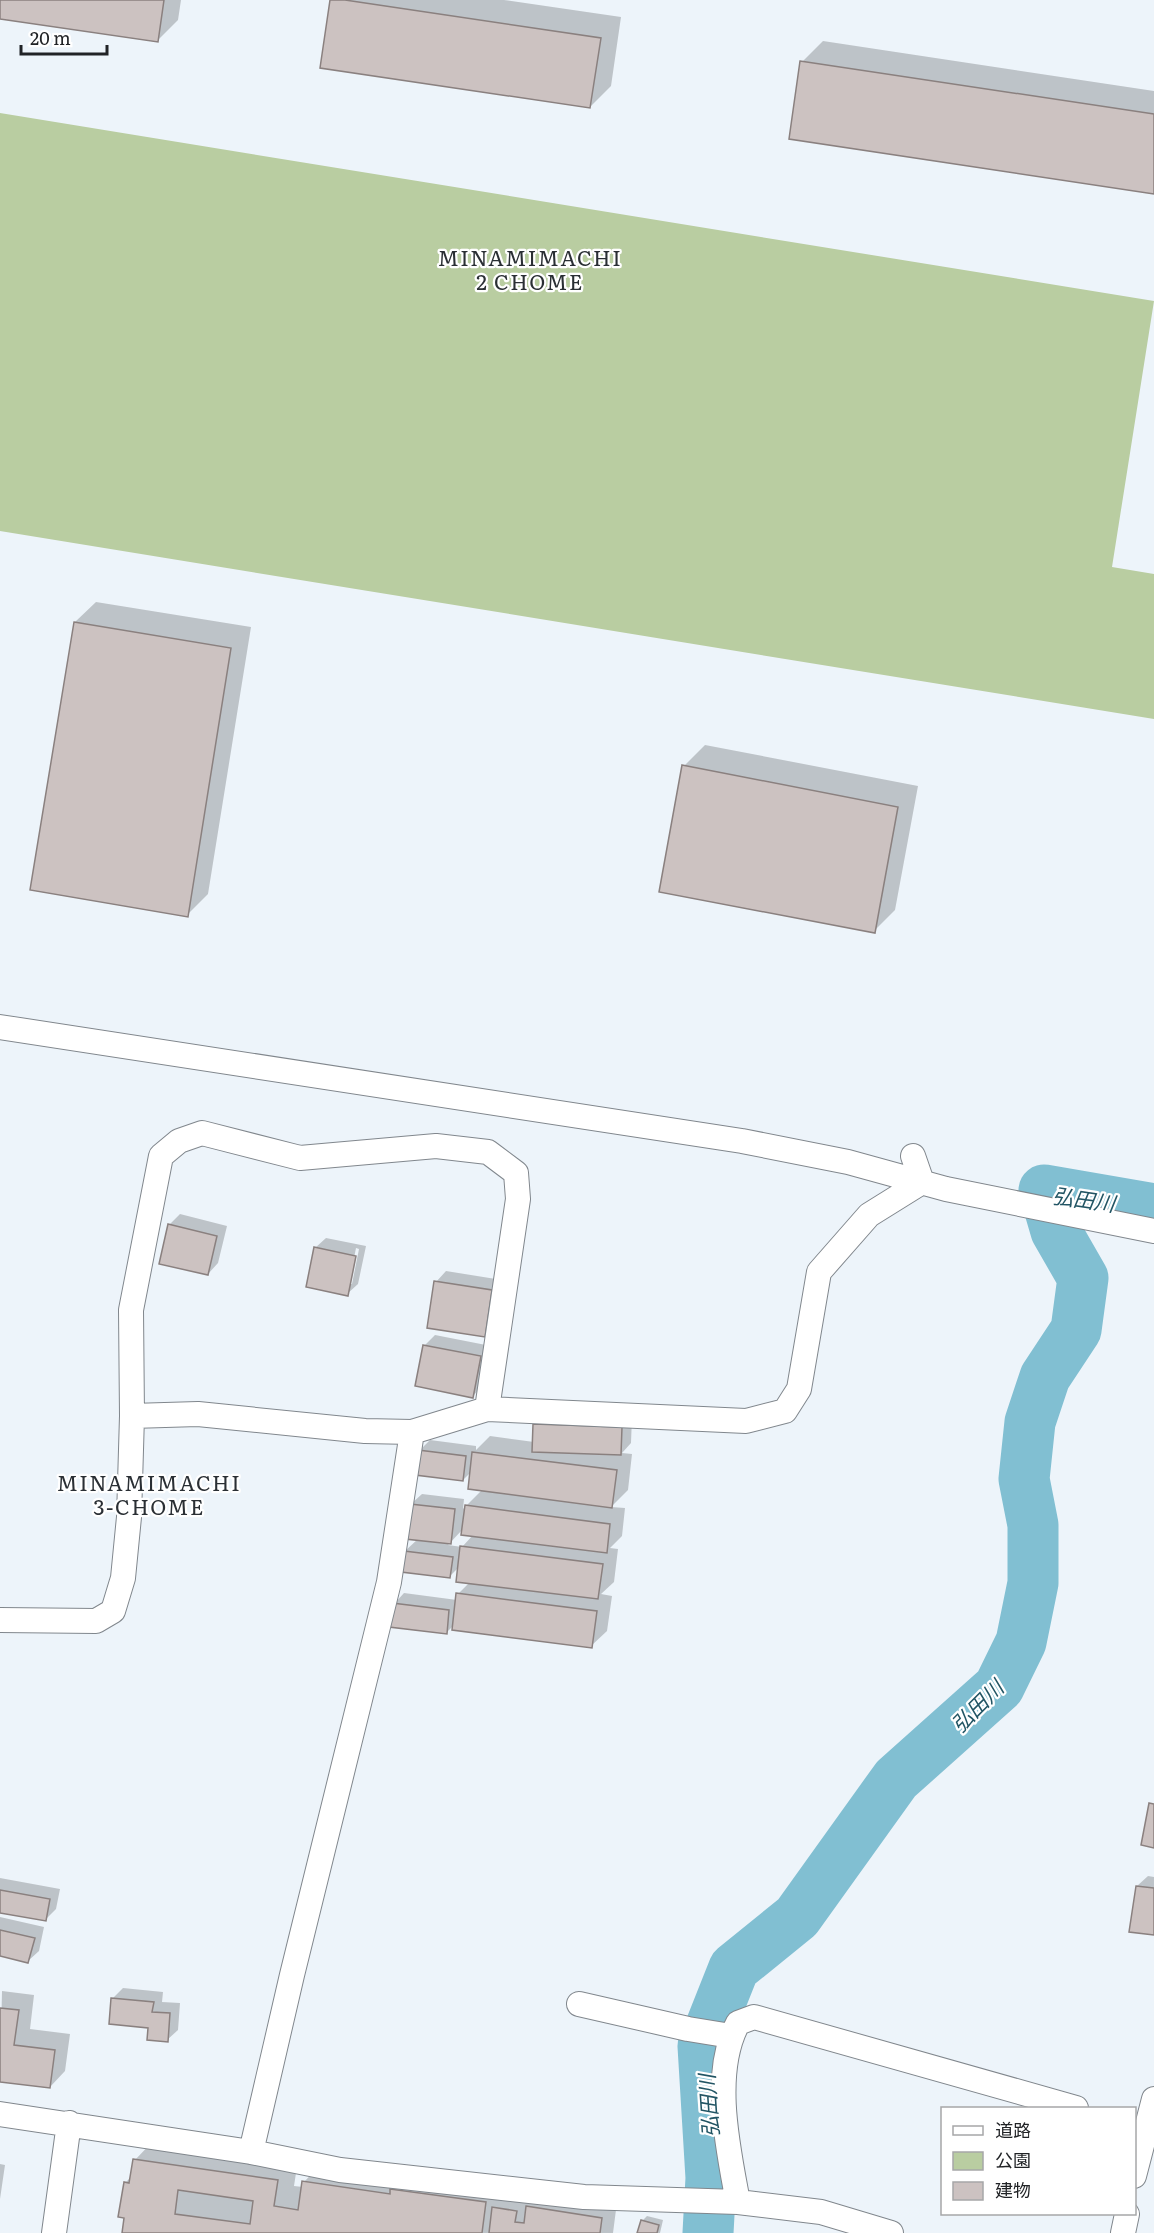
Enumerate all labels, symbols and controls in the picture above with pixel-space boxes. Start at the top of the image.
scale bar [21,18,106,56]
text: 20 m [30,24,71,51]
district label: MINAMIMACHI 2 CHOME [438,241,622,296]
water label: 弘田川 [1051,1178,1119,1218]
district label: MINAMIMACHI 3-CHOME [57,1466,241,1521]
water label: 弘田川 [943,1670,1011,1738]
water label: 弘田川 [689,2072,725,2139]
legend [941,2107,1136,2215]
text: 道路 [995,2116,1031,2143]
text: 公園 [995,2146,1031,2173]
text: 建物 [995,2176,1031,2203]

